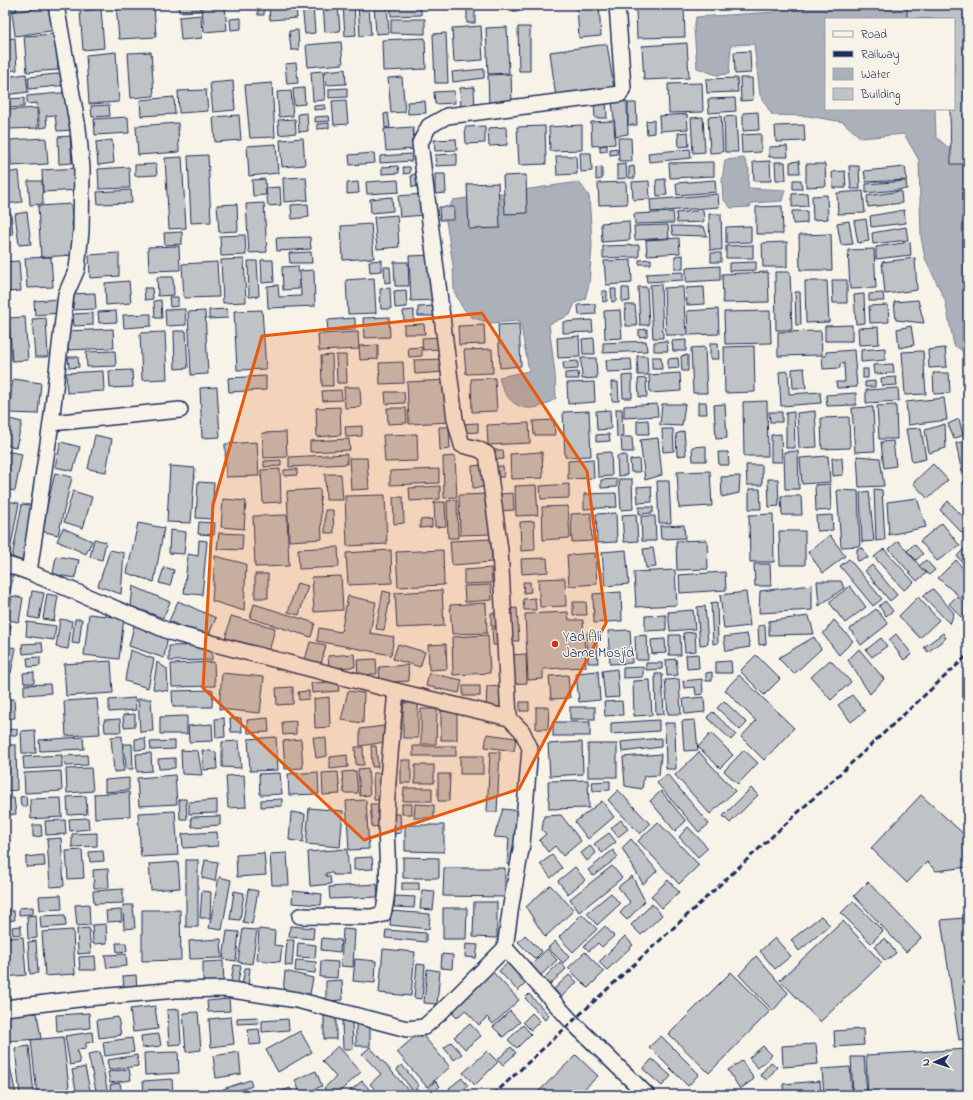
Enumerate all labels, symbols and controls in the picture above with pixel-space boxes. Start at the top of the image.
legend [825,18,955,110]
text: Road [861,26,887,44]
text: Railway [861,46,900,65]
text: Water [861,66,890,84]
text: Building [860,86,900,105]
place label: Yad Ali Jame Mosjid [563,627,634,664]
marker: Yad Ali Jame Mosjid [550,639,560,649]
north arrow [915,1042,955,1082]
text: N [918,1058,934,1067]

